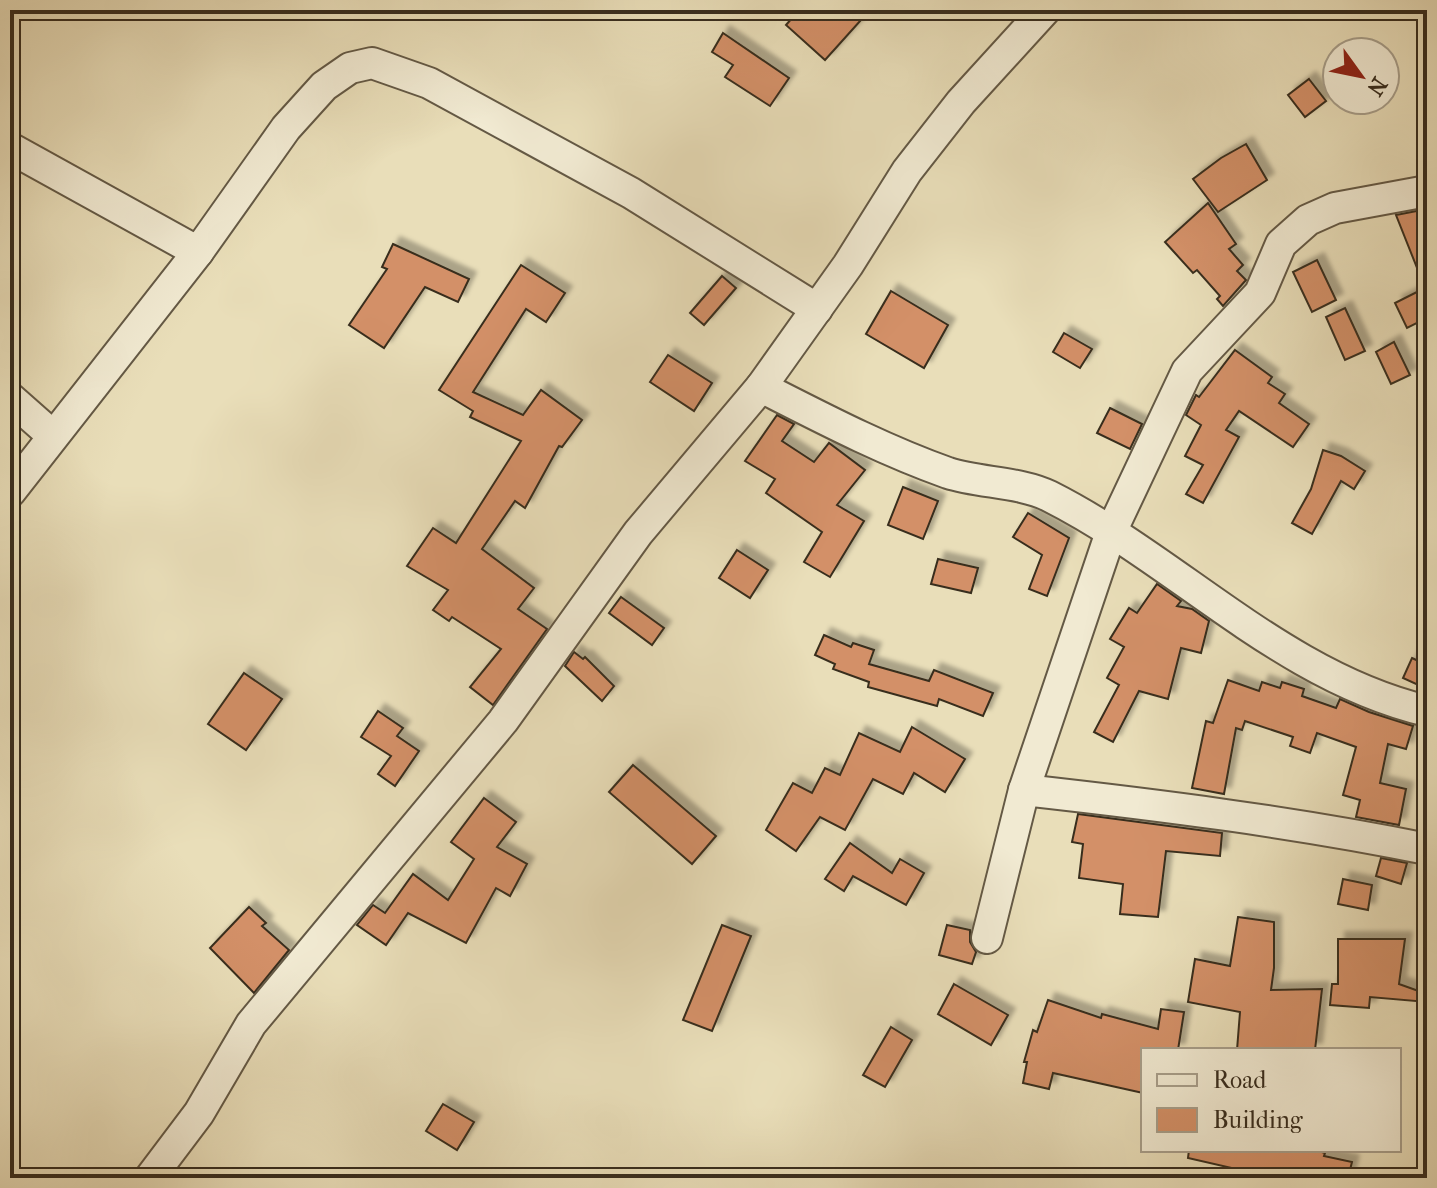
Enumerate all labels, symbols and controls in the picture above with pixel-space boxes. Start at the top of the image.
north arrow [1321,36,1401,116]
text: N [1361,72,1392,101]
legend [1141,1048,1401,1152]
text: Road [1213,1066,1267,1094]
text: Building [1213,1106,1304,1134]

